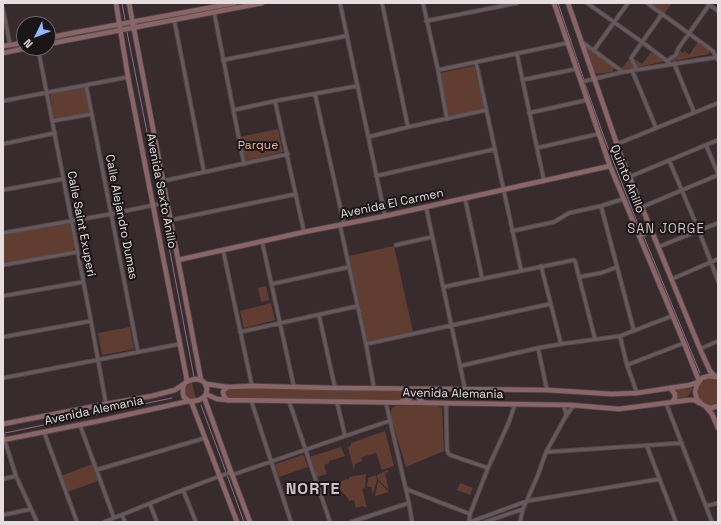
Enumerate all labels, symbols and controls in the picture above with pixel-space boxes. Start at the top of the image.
north arrow [16,16,56,56]
text: N [20,36,36,51]
street label: Avenida Sexto Anillo [143,132,179,250]
park label: Parque [238,139,278,153]
street label: Quinto Anillo [607,143,647,215]
street label: Calle Alejandro Dumas [102,153,140,281]
street label: Calle Saint Exuperi [64,170,98,278]
street label: Avenida El Carmen [339,186,445,222]
district label: SAN JORGE [627,221,705,237]
street label: Avenida Alemania [403,386,503,402]
street label: Avenida Alemania [43,393,145,429]
district label: NORTE [286,480,340,500]

